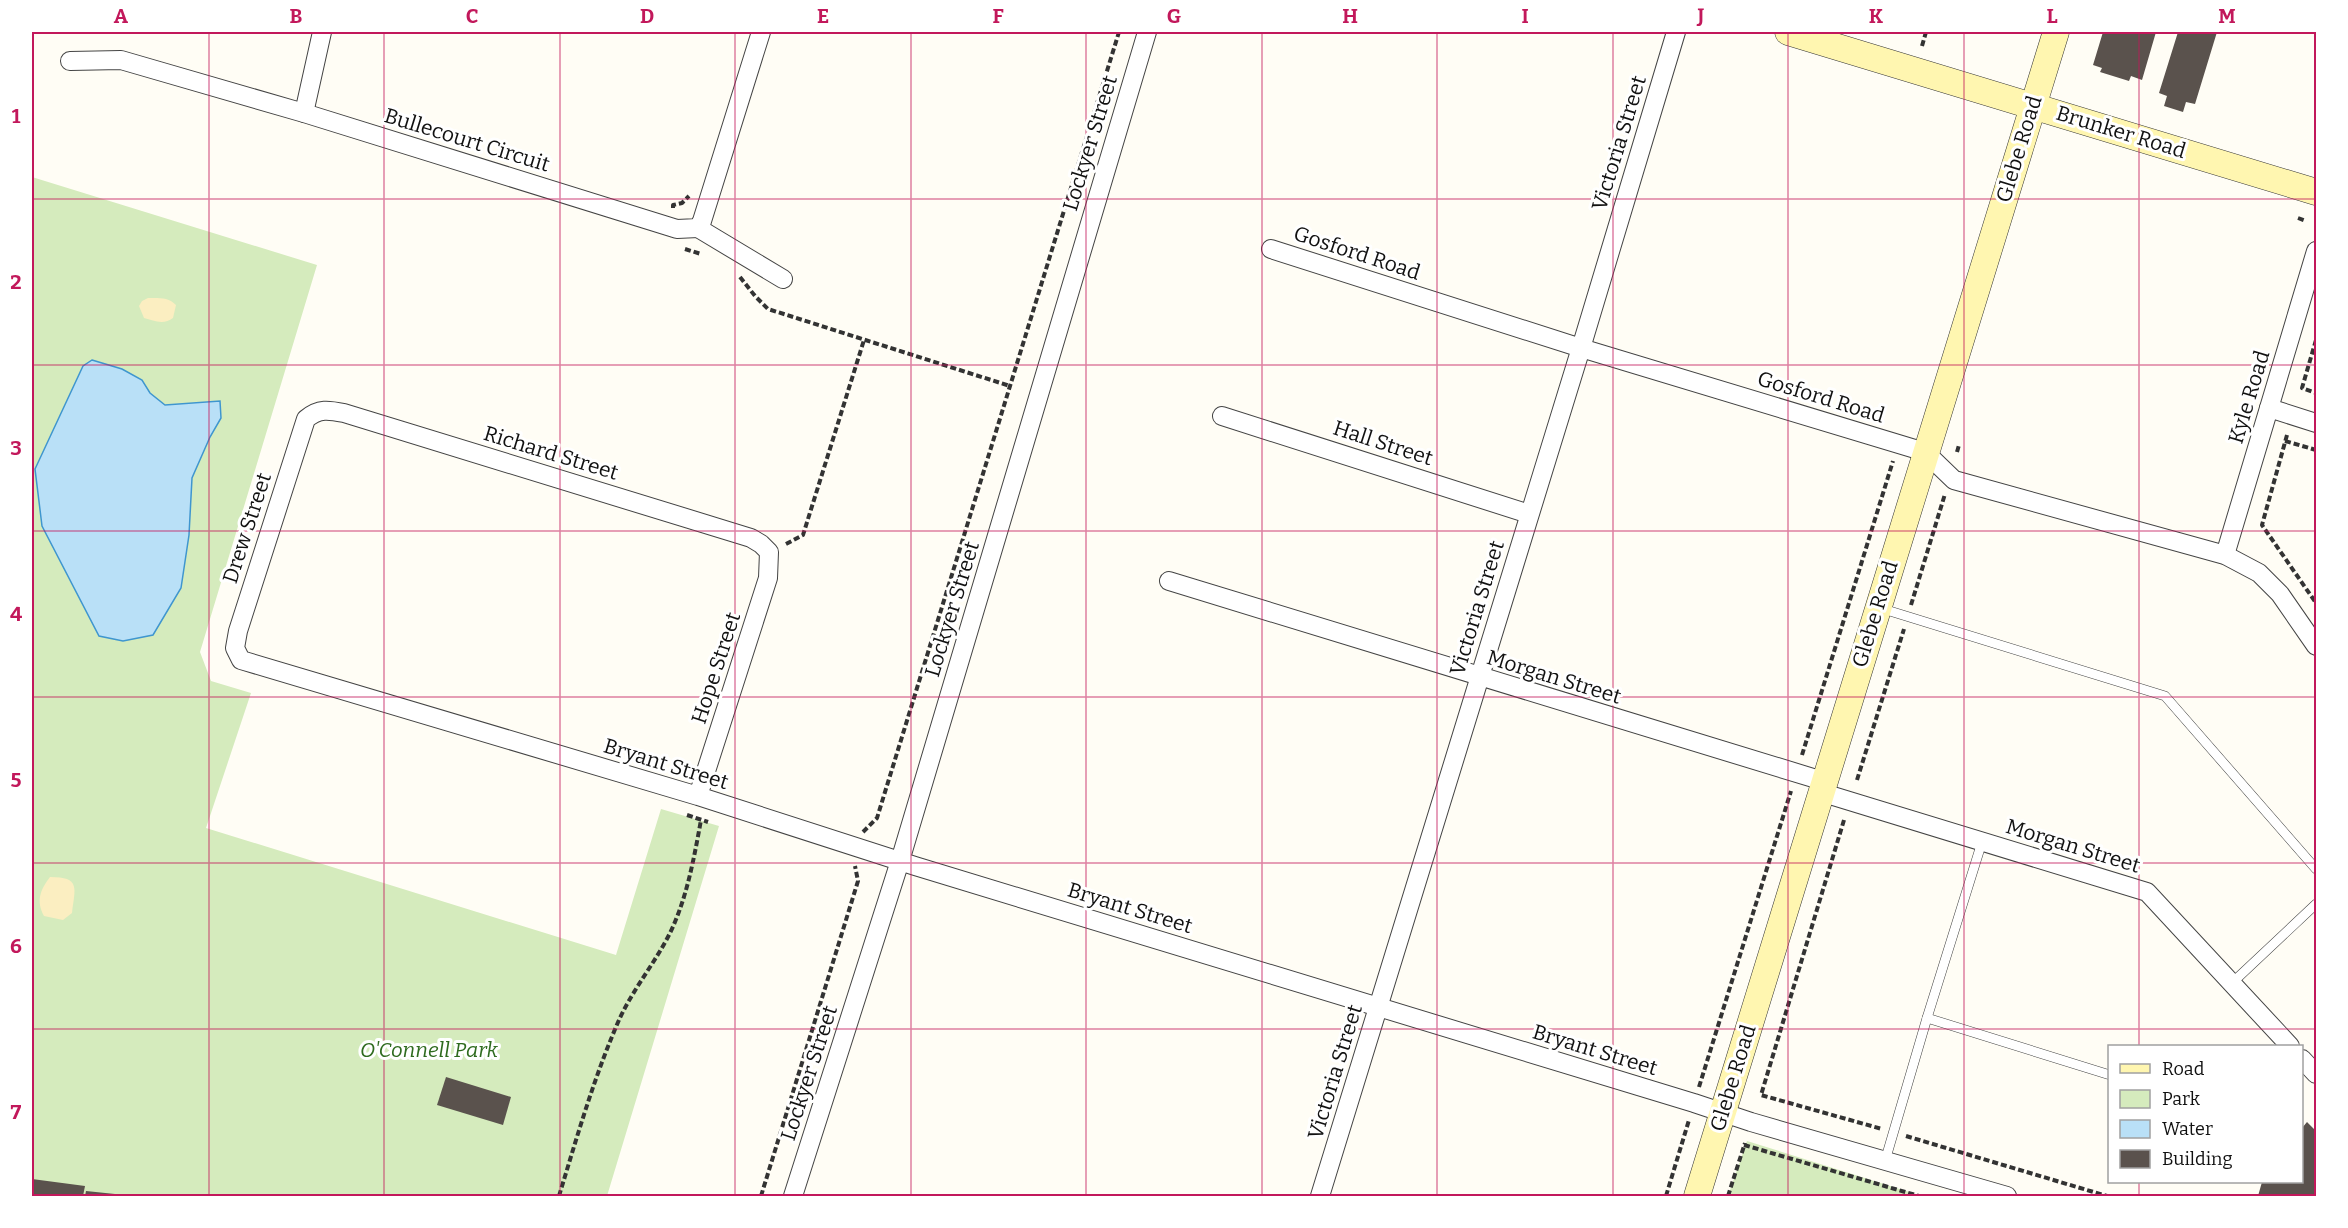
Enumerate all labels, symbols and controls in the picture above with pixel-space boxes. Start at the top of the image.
text: A [114,4,129,28]
text: B [290,4,303,28]
text: C [466,4,478,28]
text: D [640,4,654,28]
text: E [817,4,829,28]
text: F [992,4,1004,28]
text: G [1167,4,1181,28]
text: H [1342,4,1358,28]
text: I [1521,4,1529,28]
text: J [1697,4,1705,28]
text: K [1869,4,1884,28]
text: L [2046,4,2058,28]
text: M [2218,4,2236,28]
street label: Lockyer Street [1057,72,1123,214]
street label: Victoria Street [1586,72,1652,214]
street label: Glebe Road [1990,93,2048,205]
street label: Brunker Road [2053,100,2189,164]
street label: Bullecourt Circuit [381,102,553,178]
text: 1 [12,104,21,128]
street label: Gosford Road [1290,220,1424,286]
text: 2 [10,270,22,294]
street label: Kyle Road [2223,347,2275,447]
street label: Gosford Road [1754,365,1888,429]
street label: Hall Street [1330,415,1437,471]
street label: Richard Street [481,420,622,486]
text: 3 [10,436,22,460]
street label: Drew Street [217,469,277,587]
street label: Victoria Street [1444,537,1510,679]
street label: Lockyer Street [919,538,985,680]
street label: Glebe Road [1846,558,1904,670]
text: 4 [10,602,22,626]
street label: Hope Street [686,608,746,727]
street label: Morgan Street [1484,644,1625,710]
street label: Bryant Street [600,733,732,795]
text: 5 [11,768,22,792]
street label: Morgan Street [2003,813,2144,879]
street label: Bryant Street [1064,877,1196,939]
text: 6 [10,934,22,958]
street label: Victoria Street [1302,1001,1368,1143]
street label: Lockyer Street [775,1002,843,1144]
street label: Bryant Street [1529,1019,1661,1081]
street label: Glebe Road [1704,1022,1762,1134]
park label: O'Connell Park [360,1037,499,1063]
legend [2108,1045,2303,1183]
text: Road [2162,1058,2205,1080]
text: Park [2162,1088,2201,1110]
text: 7 [11,1100,22,1124]
text: Water [2162,1118,2213,1140]
text: Building [2162,1148,2233,1170]

